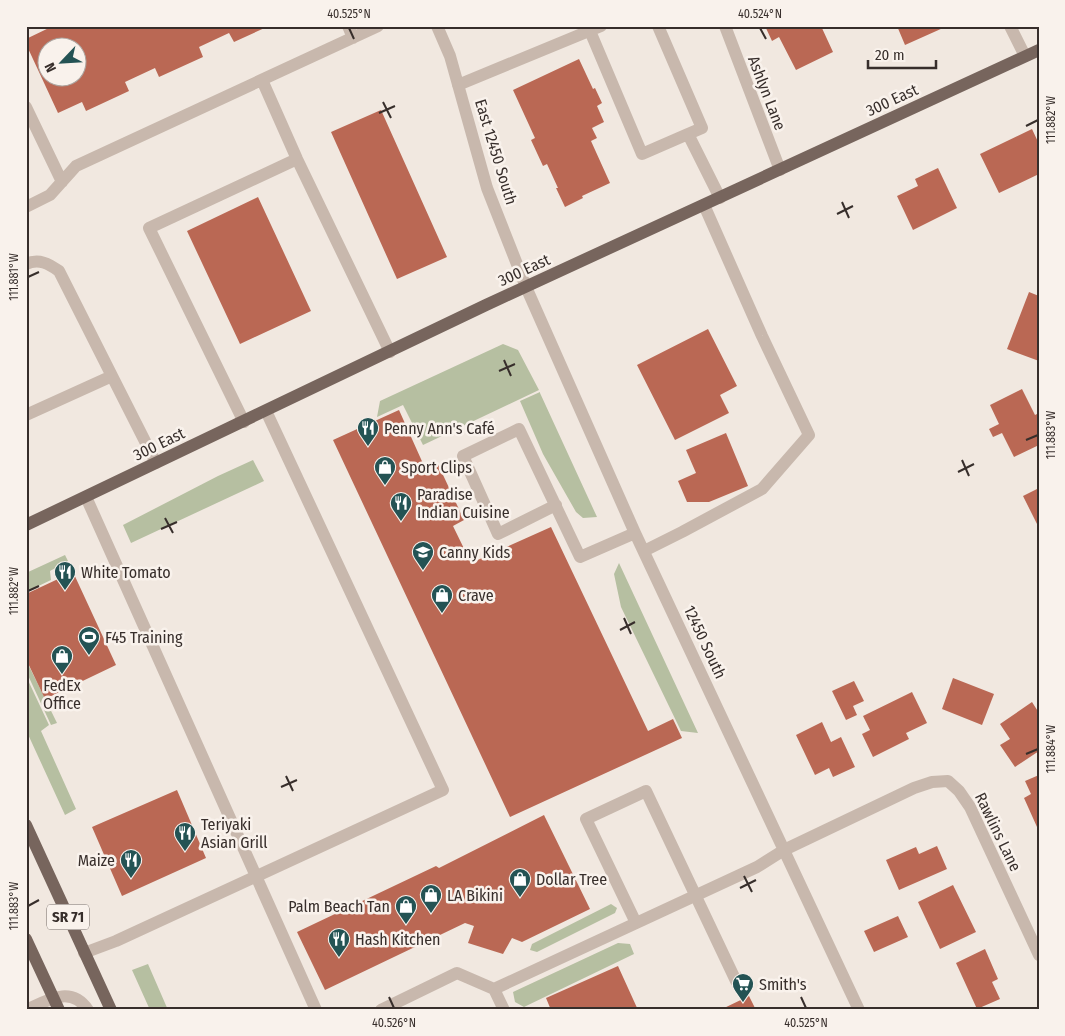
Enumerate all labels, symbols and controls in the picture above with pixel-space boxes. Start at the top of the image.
text: 40.525°N [327,7,371,21]
text: 40.524°N [738,7,782,21]
north arrow [38,38,88,88]
scale bar [868,38,935,70]
text: 20 m [875,46,905,64]
street label: Ashlyn Lane [744,53,790,133]
text: N [41,60,60,75]
street label: 300 East [863,79,922,120]
text: 111.882°W [1044,96,1058,144]
street label: East 12450 South [471,97,521,207]
street label: 300 East [495,249,554,290]
text: 111.881°W [7,253,21,301]
text: 111.883°W [1044,411,1058,459]
restaurant icon: Penny Ann's Café [356,416,380,447]
place label: Penny Ann's Café [384,419,495,438]
street label: 300 East [130,423,188,465]
shop icon: Sport Clips [373,455,397,486]
place label: Sport Clips [401,458,472,477]
place label: Paradise Indian Cuisine [417,485,510,522]
restaurant icon: Paradise Indian Cuisine [389,491,413,522]
school or university icon: Canny Kids [411,540,435,571]
place label: Canny Kids [439,543,511,562]
restaurant icon: White Tomato [53,560,77,591]
place label: White Tomato [81,563,171,582]
text: 111.882°W [7,567,21,615]
shop icon: Crave [430,583,454,614]
place label: Crave [458,586,494,605]
street label: 12450 South [680,602,730,682]
sports icon: F45 Training [77,625,101,656]
place label: F45 Training [105,628,183,647]
shop icon: FedEx Office [50,644,74,675]
place label: FedEx Office [43,676,81,713]
text: 111.884°W [1044,725,1058,773]
street label: Rawlins Lane [971,790,1025,875]
place label: Teriyaki Asian Grill [201,815,268,852]
restaurant icon: Teriyaki Asian Grill [173,821,197,852]
restaurant icon: Maize [119,848,143,879]
place label: Maize [78,851,115,870]
shop icon: Dollar Tree [508,867,532,898]
place label: Dollar Tree [536,870,607,889]
text: 111.883°W [7,882,21,930]
shop icon: LA Bikini [419,883,443,914]
place label: LA Bikini [447,886,503,905]
shop icon: Palm Beach Tan [394,894,418,925]
place label: Palm Beach Tan [288,897,390,916]
road number: SR 71 [47,904,89,930]
restaurant icon: Hash Kitchen [327,927,351,958]
place label: Hash Kitchen [355,930,441,949]
supermarket icon: Smith's [731,972,755,1003]
place label: Smith's [759,975,807,994]
text: 40.526°N [372,1016,416,1030]
text: 40.525°N [784,1016,828,1030]

